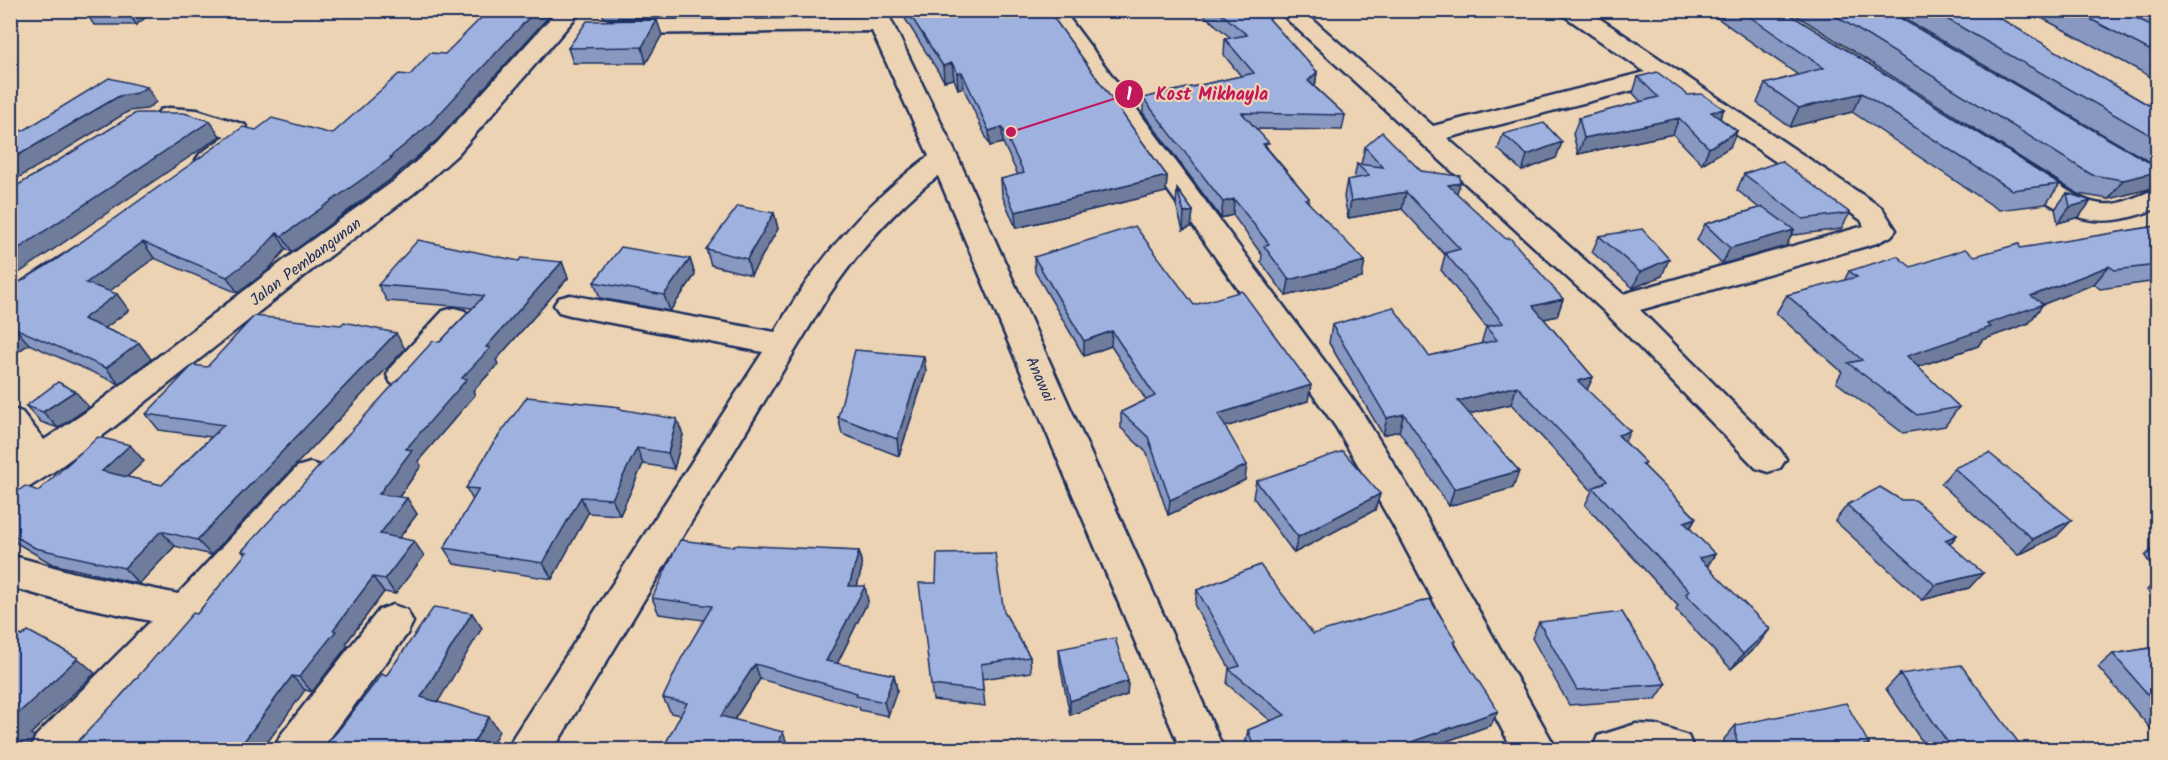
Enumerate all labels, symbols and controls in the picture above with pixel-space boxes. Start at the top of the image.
callout: Kost Mikhayla [1114,76,1280,112]
text: 1 [1126,81,1132,110]
text: Kost Mikhayla [1156,81,1268,110]
street label: Jalan Pembangunan [245,212,367,313]
street label: Anawai [1018,353,1061,408]

